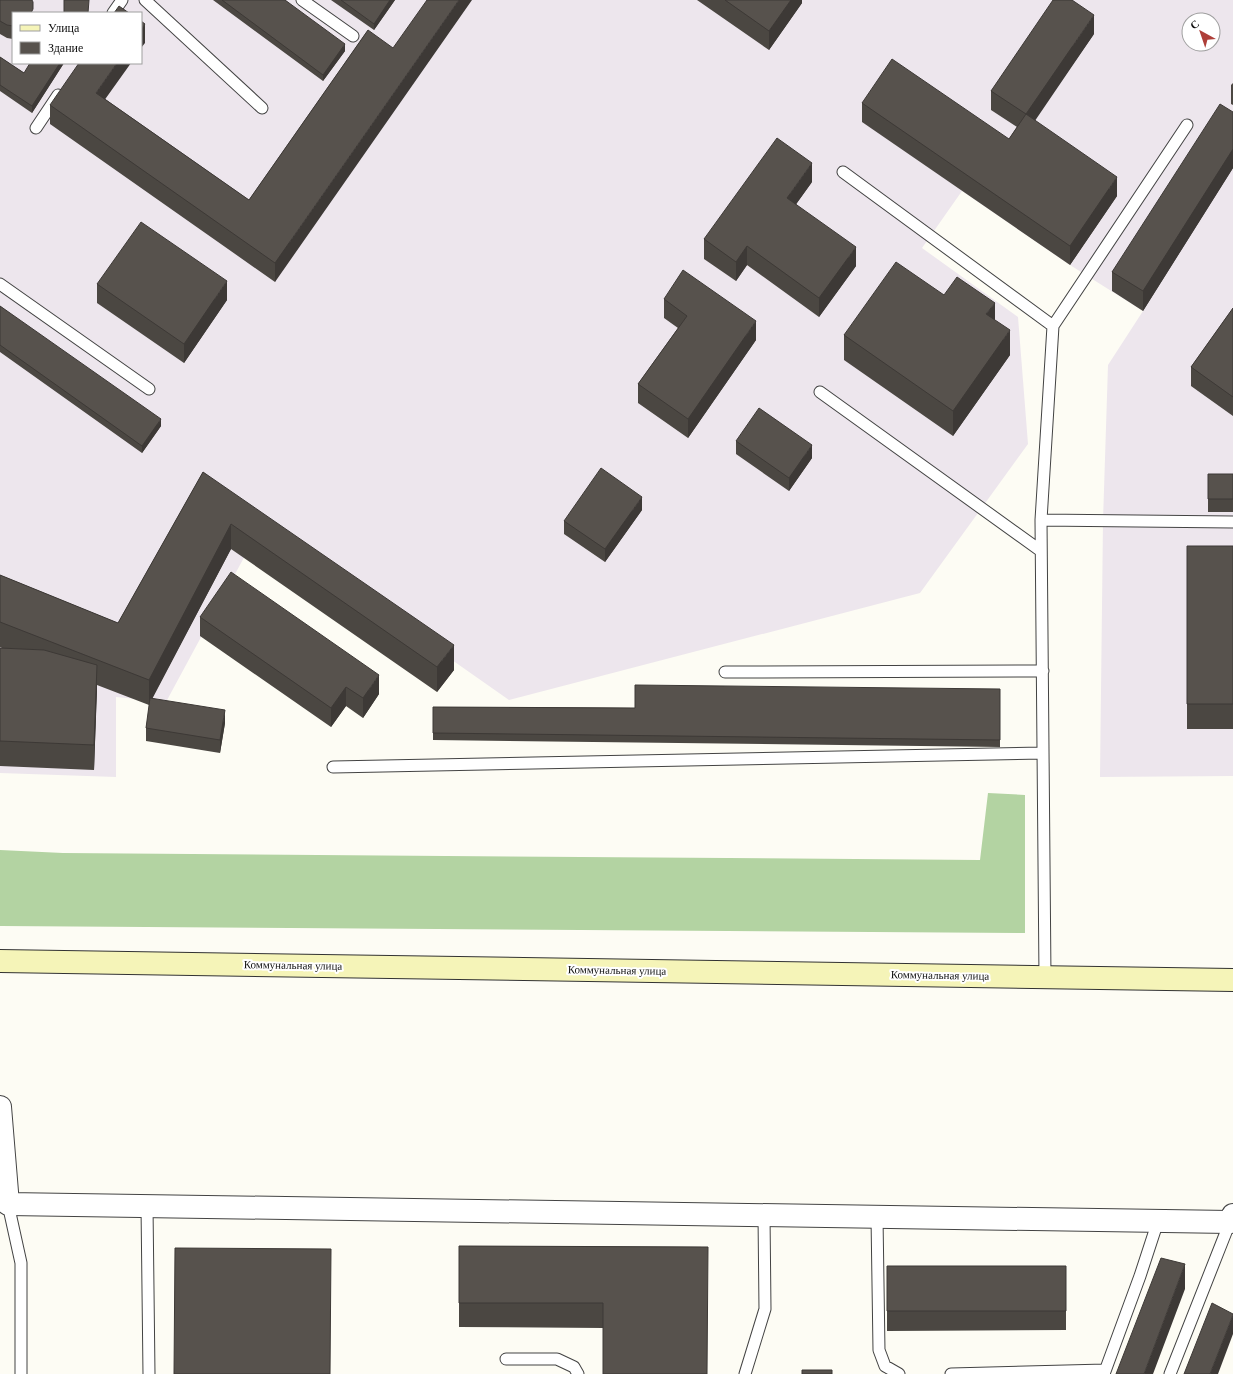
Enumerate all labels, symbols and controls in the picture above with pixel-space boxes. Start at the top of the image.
legend [12,12,142,64]
north arrow [1181,12,1221,52]
text: С [1188,17,1202,31]
text: Улица [48,21,80,35]
text: Здание [48,41,83,55]
street label: Коммунальная улица [244,958,343,972]
street label: Коммунальная улица [568,963,667,977]
street label: Коммунальная улица [891,968,990,982]

